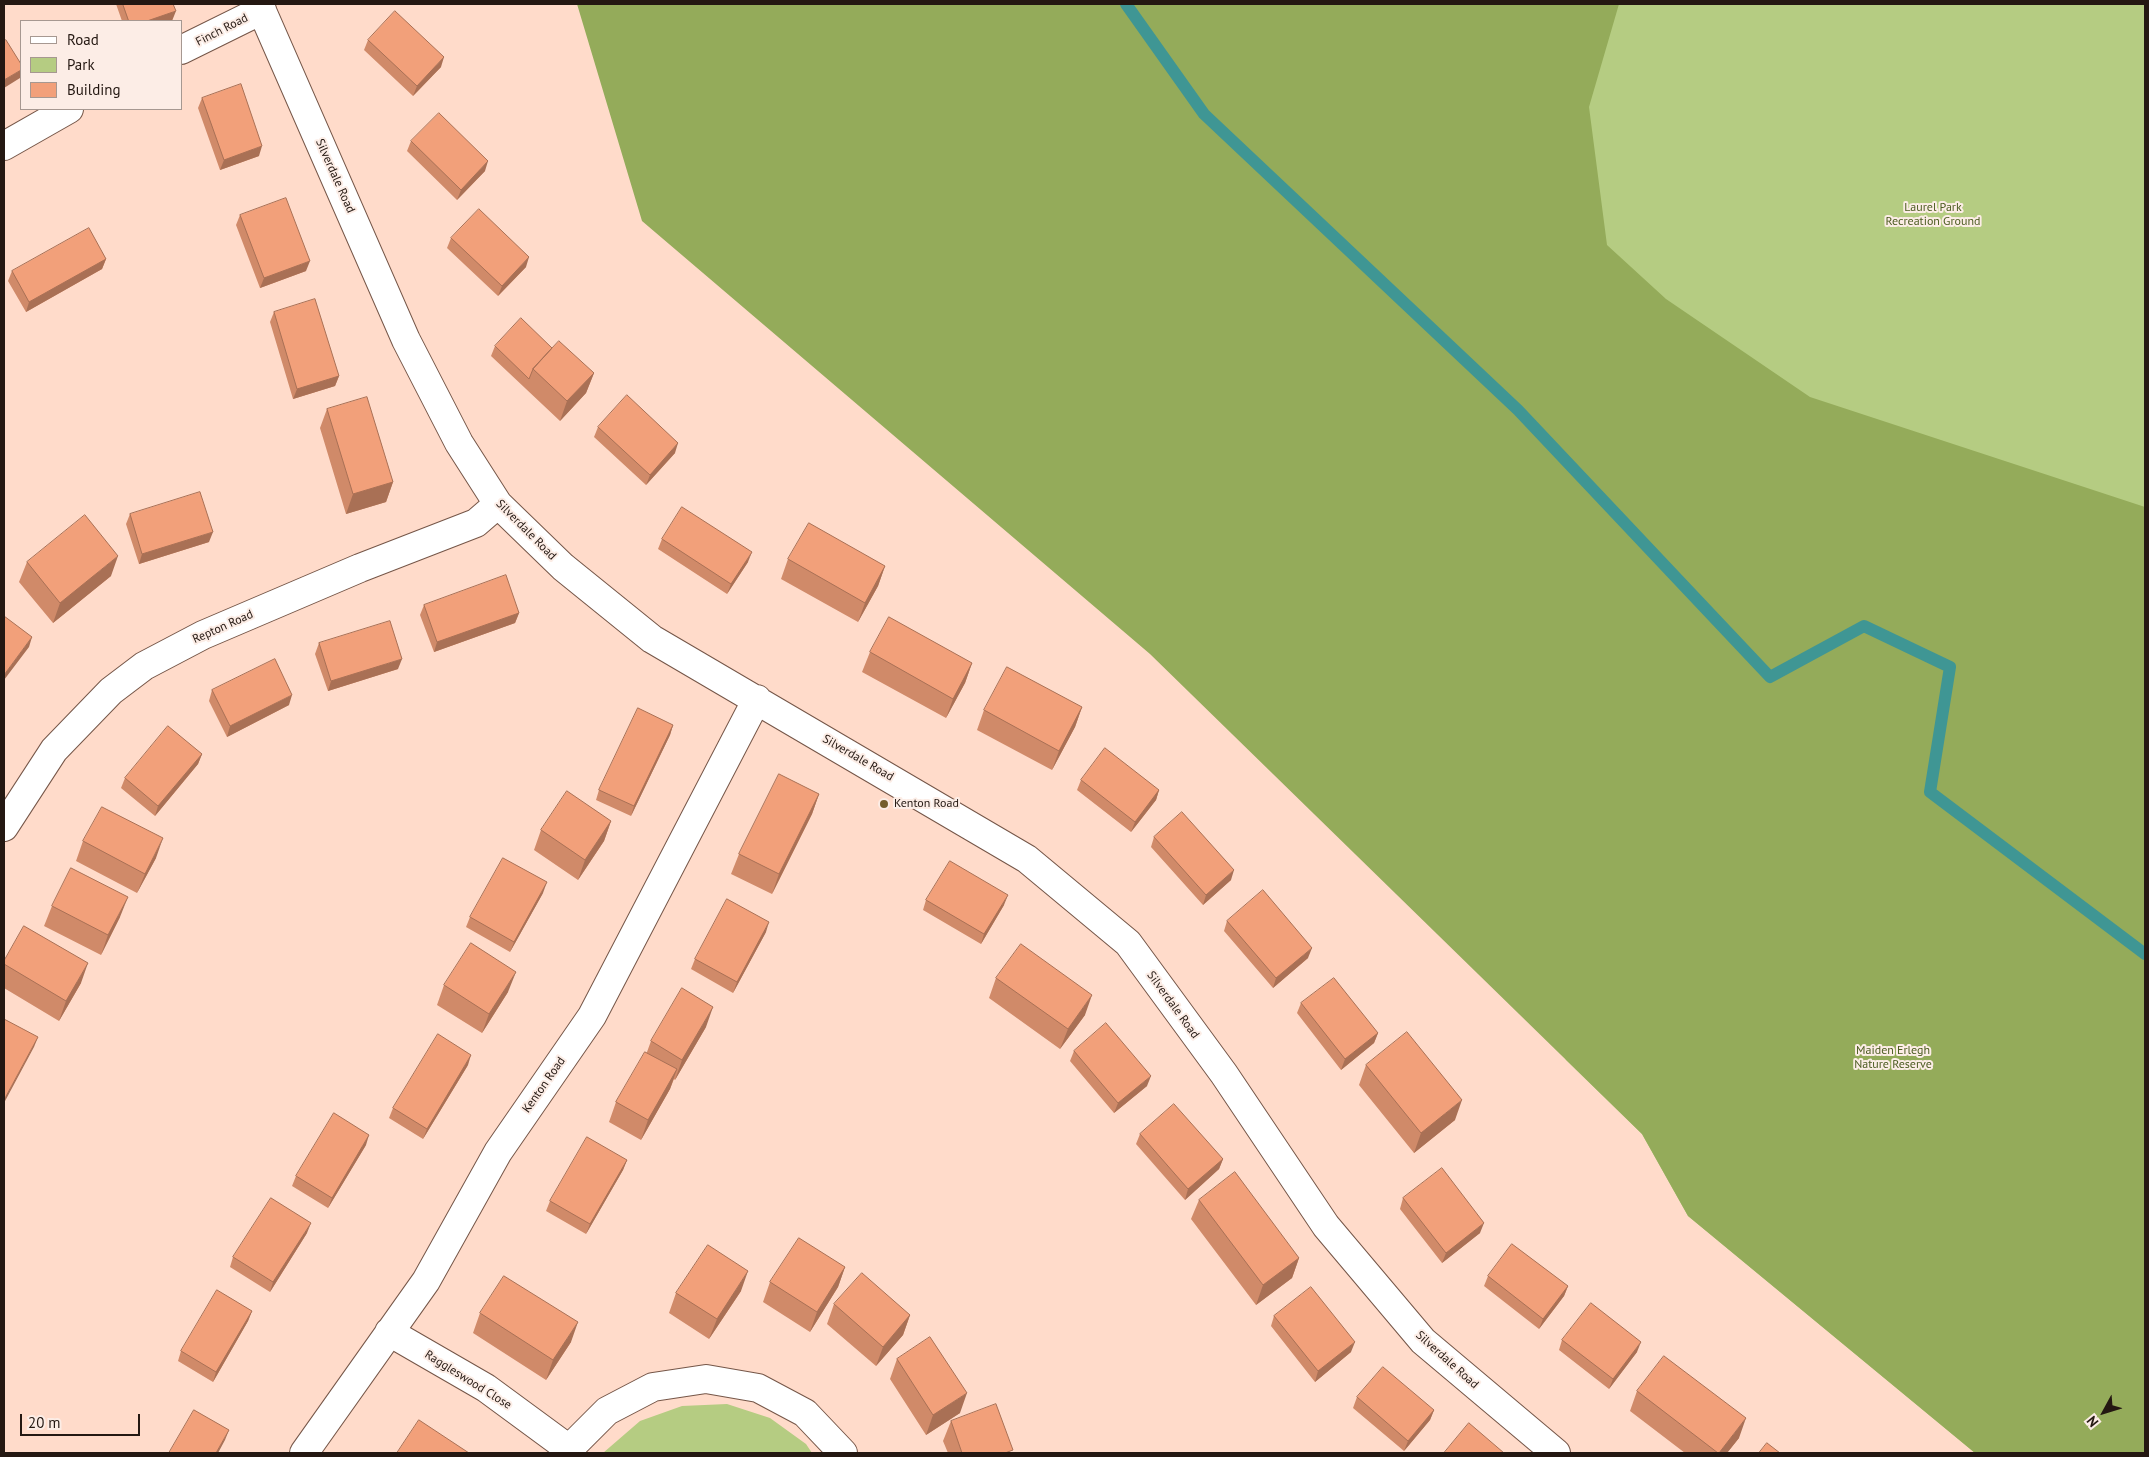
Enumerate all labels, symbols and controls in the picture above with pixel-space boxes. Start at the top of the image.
street label: Finch Road [194,11,250,49]
legend [20,20,182,110]
text: Road [67,30,99,49]
text: Park [67,55,95,74]
text: Building [67,80,121,99]
street label: Silverdale Road [312,137,358,215]
park label: Laurel Park Recreation Ground [1886,201,1980,229]
street label: Silverdale Road [493,497,559,563]
street label: Repton Road [191,607,255,647]
street label: Silverdale Road [820,732,896,784]
place label: Kenton Road [894,797,959,811]
marker: Kenton Road [878,798,890,810]
street label: Silverdale Road [1144,969,1202,1041]
park label: Maiden Erlegh Nature Reserve [1854,1044,1932,1072]
street label: Kenton Road [519,1054,569,1116]
street label: Silverdale Road [1413,1328,1481,1392]
street label: Raggleswood Close [422,1347,514,1413]
north arrow [2079,1387,2129,1437]
scale bar [22,1404,142,1436]
text: N [2082,1412,2102,1431]
text: 20 m [28,1413,61,1432]

